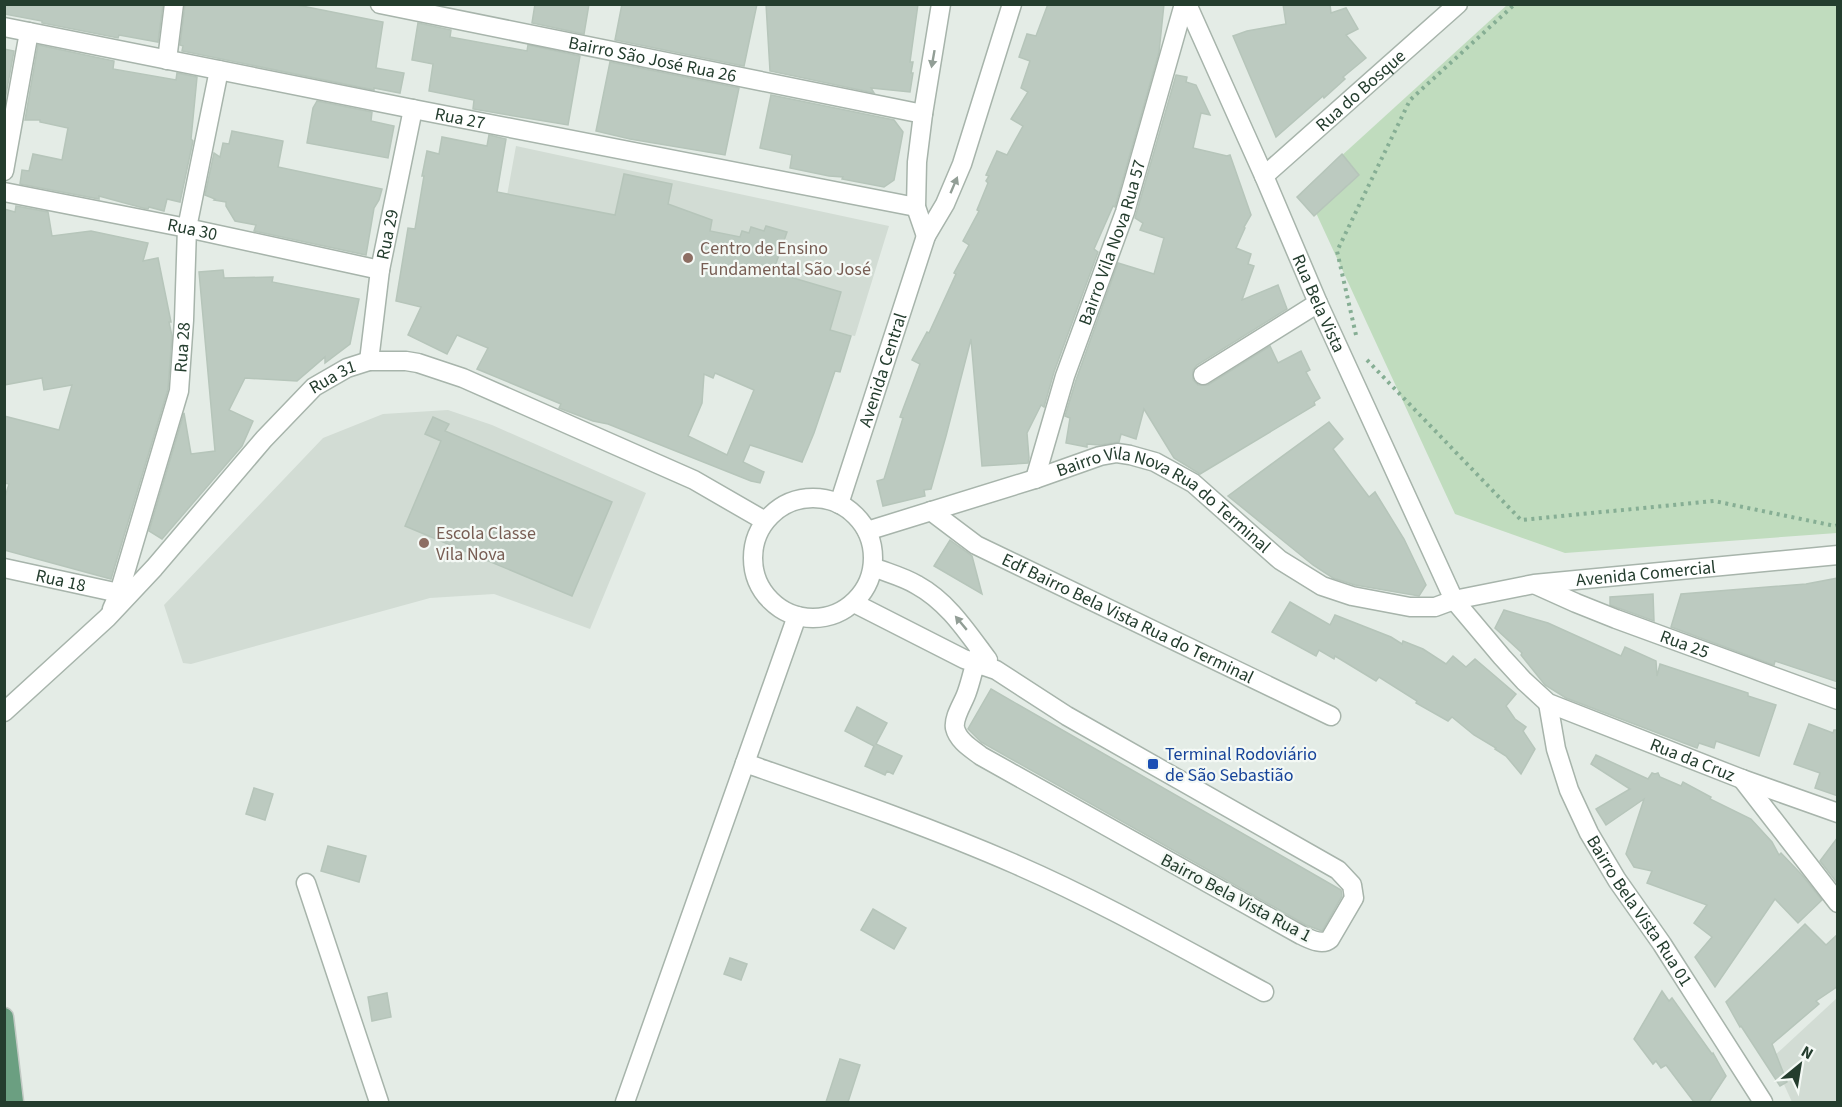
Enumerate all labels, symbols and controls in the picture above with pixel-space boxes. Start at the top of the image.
street label: Bairro São José Rua 26 [566,30,739,88]
street label: Rua do Bosque [1310,44,1411,137]
one-way arrow [928,50,937,69]
street label: Rua 27 [433,101,487,135]
street label: Bairro Vila Nova Rua 57 [1072,157,1152,329]
one-way arrow [949,175,959,193]
street label: Rua 29 [370,207,405,262]
street label: Rua 30 [165,212,220,247]
place label: Centro de Ensino Fundamental São José [700,236,871,282]
street label: Rua Bela Vista [1286,250,1351,357]
marker: Centro de Ensino Fundamental São José [681,251,695,265]
street label: Avenida Central [852,310,913,430]
street label: Rua 28 [168,321,196,373]
street label: Rua 31 [304,354,359,400]
street label: Bairro Vila Nova Rua do Terminal [1053,441,1276,559]
place label: Escola Classe Vila Nova [436,521,536,567]
marker: Escola Classe Vila Nova [417,536,431,550]
street label: Edf Bairro Bela Vista Rua do Terminal [998,547,1258,689]
street label: Avenida Comercial [1575,554,1717,592]
street label: Rua 18 [33,563,88,598]
one-way arrow [954,615,967,631]
street label: Rua 25 [1657,624,1713,664]
street label: Rua da Cruz [1646,732,1739,788]
place label: Terminal Rodoviário de São Sebastião [1165,742,1317,788]
marker: Terminal Rodoviário de São Sebastião [1146,757,1160,771]
street label: Bairro Bela Vista Rua 01 [1581,831,1698,991]
street label: Bairro Bela Vista Rua 1 [1156,848,1316,948]
north arrow [1770,1035,1830,1095]
text: N [1797,1041,1817,1065]

